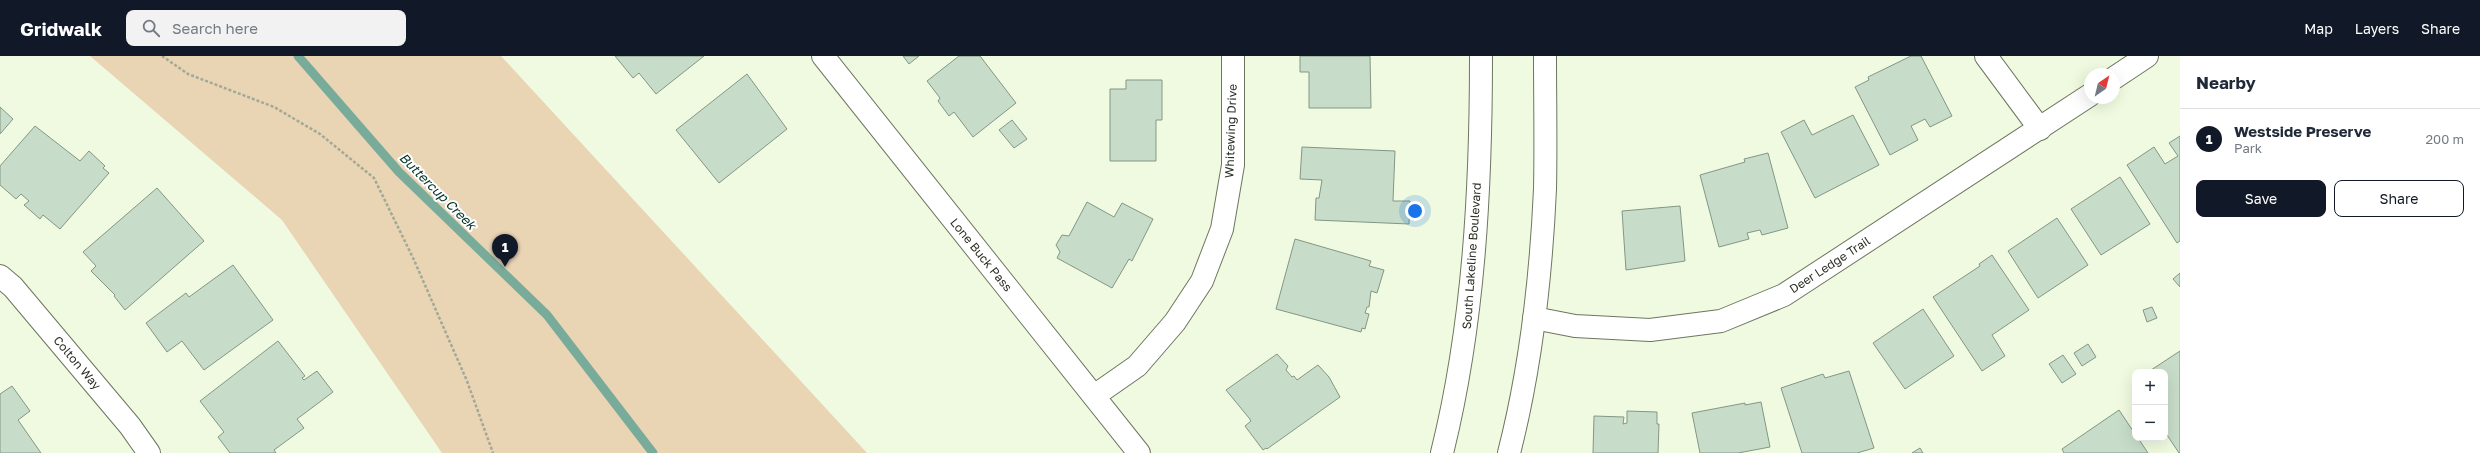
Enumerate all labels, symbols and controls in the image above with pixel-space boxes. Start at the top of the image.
search box [126,10,406,46]
text: Gridwalk [20,17,102,40]
icon: search [140,17,162,39]
text: Search here [172,19,258,37]
text: Map [2304,20,2333,37]
text: Layers [2355,20,2399,37]
text: Share [2421,20,2460,37]
north arrow [2084,68,2120,104]
text: Nearby [2196,72,2256,93]
street label: Whitewing Drive [1221,84,1240,178]
text: Westside Preserve [2234,122,2371,140]
text: 1 [2206,131,2212,147]
text: 200 m [2426,131,2464,147]
text: Park [2234,140,2262,156]
water label: Buttercup Creek [396,149,481,234]
button: Save [2196,180,2326,217]
button: Share [2334,180,2464,217]
street label: South Lakeline Boulevard [1459,182,1484,330]
your location [1405,201,1425,221]
street label: Lone Buck Pass [947,215,1016,294]
street label: Deer Ledge Trail [1787,233,1873,296]
pin: 1 [492,234,518,267]
street label: Colton Way [51,333,104,393]
map controls [2132,369,2168,441]
button: + [2132,369,2168,405]
button: − [2132,405,2168,441]

